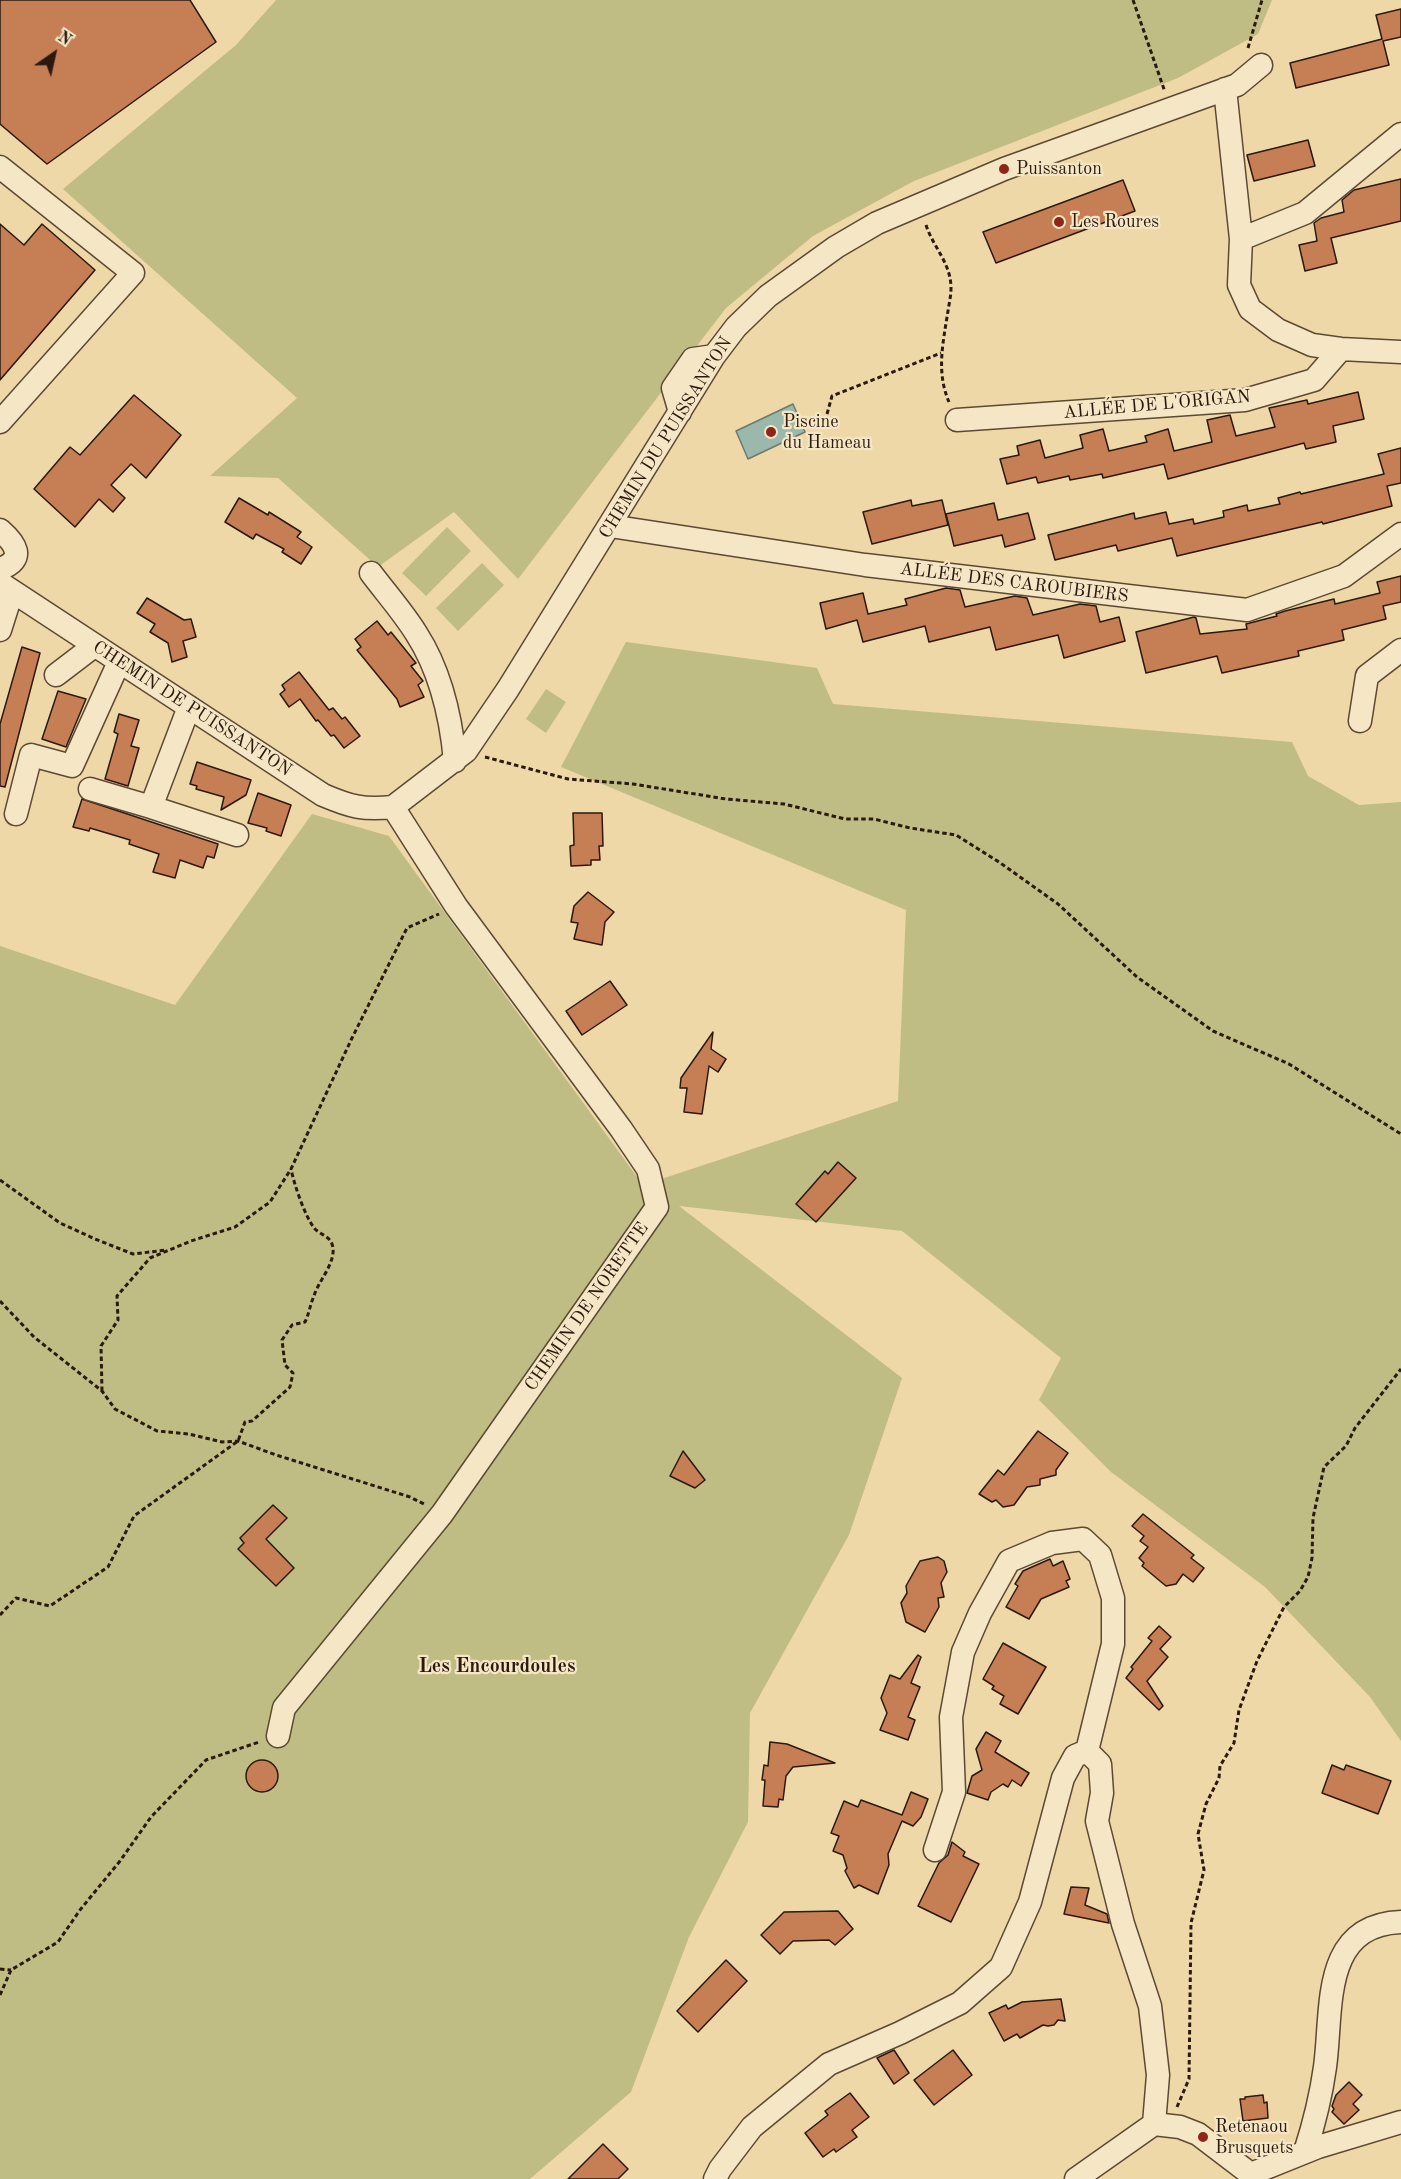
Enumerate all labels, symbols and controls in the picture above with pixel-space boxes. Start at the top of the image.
north arrow [24,24,84,84]
text: N [55,29,74,49]
place label: Puissanton [1016,158,1102,180]
marker: Puissanton [997,162,1011,176]
place label: Les Roures [1071,211,1159,233]
marker: Les Roures [1052,215,1066,229]
street label: CHEMIN DU PUISSANTON [595,333,737,543]
street label: ALLÉE DE L'ORIGAN [1062,386,1252,424]
place label: Piscine du Hameau [783,411,871,454]
marker: Piscine du Hameau [764,425,778,439]
street label: ALLÉE DES CAROUBIERS [898,558,1130,608]
street label: CHEMIN DE PUISSANTON [88,636,296,782]
street label: CHEMIN DE NORETTE [520,1218,654,1396]
district label: Les Encourdoules [418,1655,576,1679]
place label: Retenaou Brusquets [1215,2116,1293,2158]
marker: Retenaou Brusquets [1196,2130,1210,2144]

